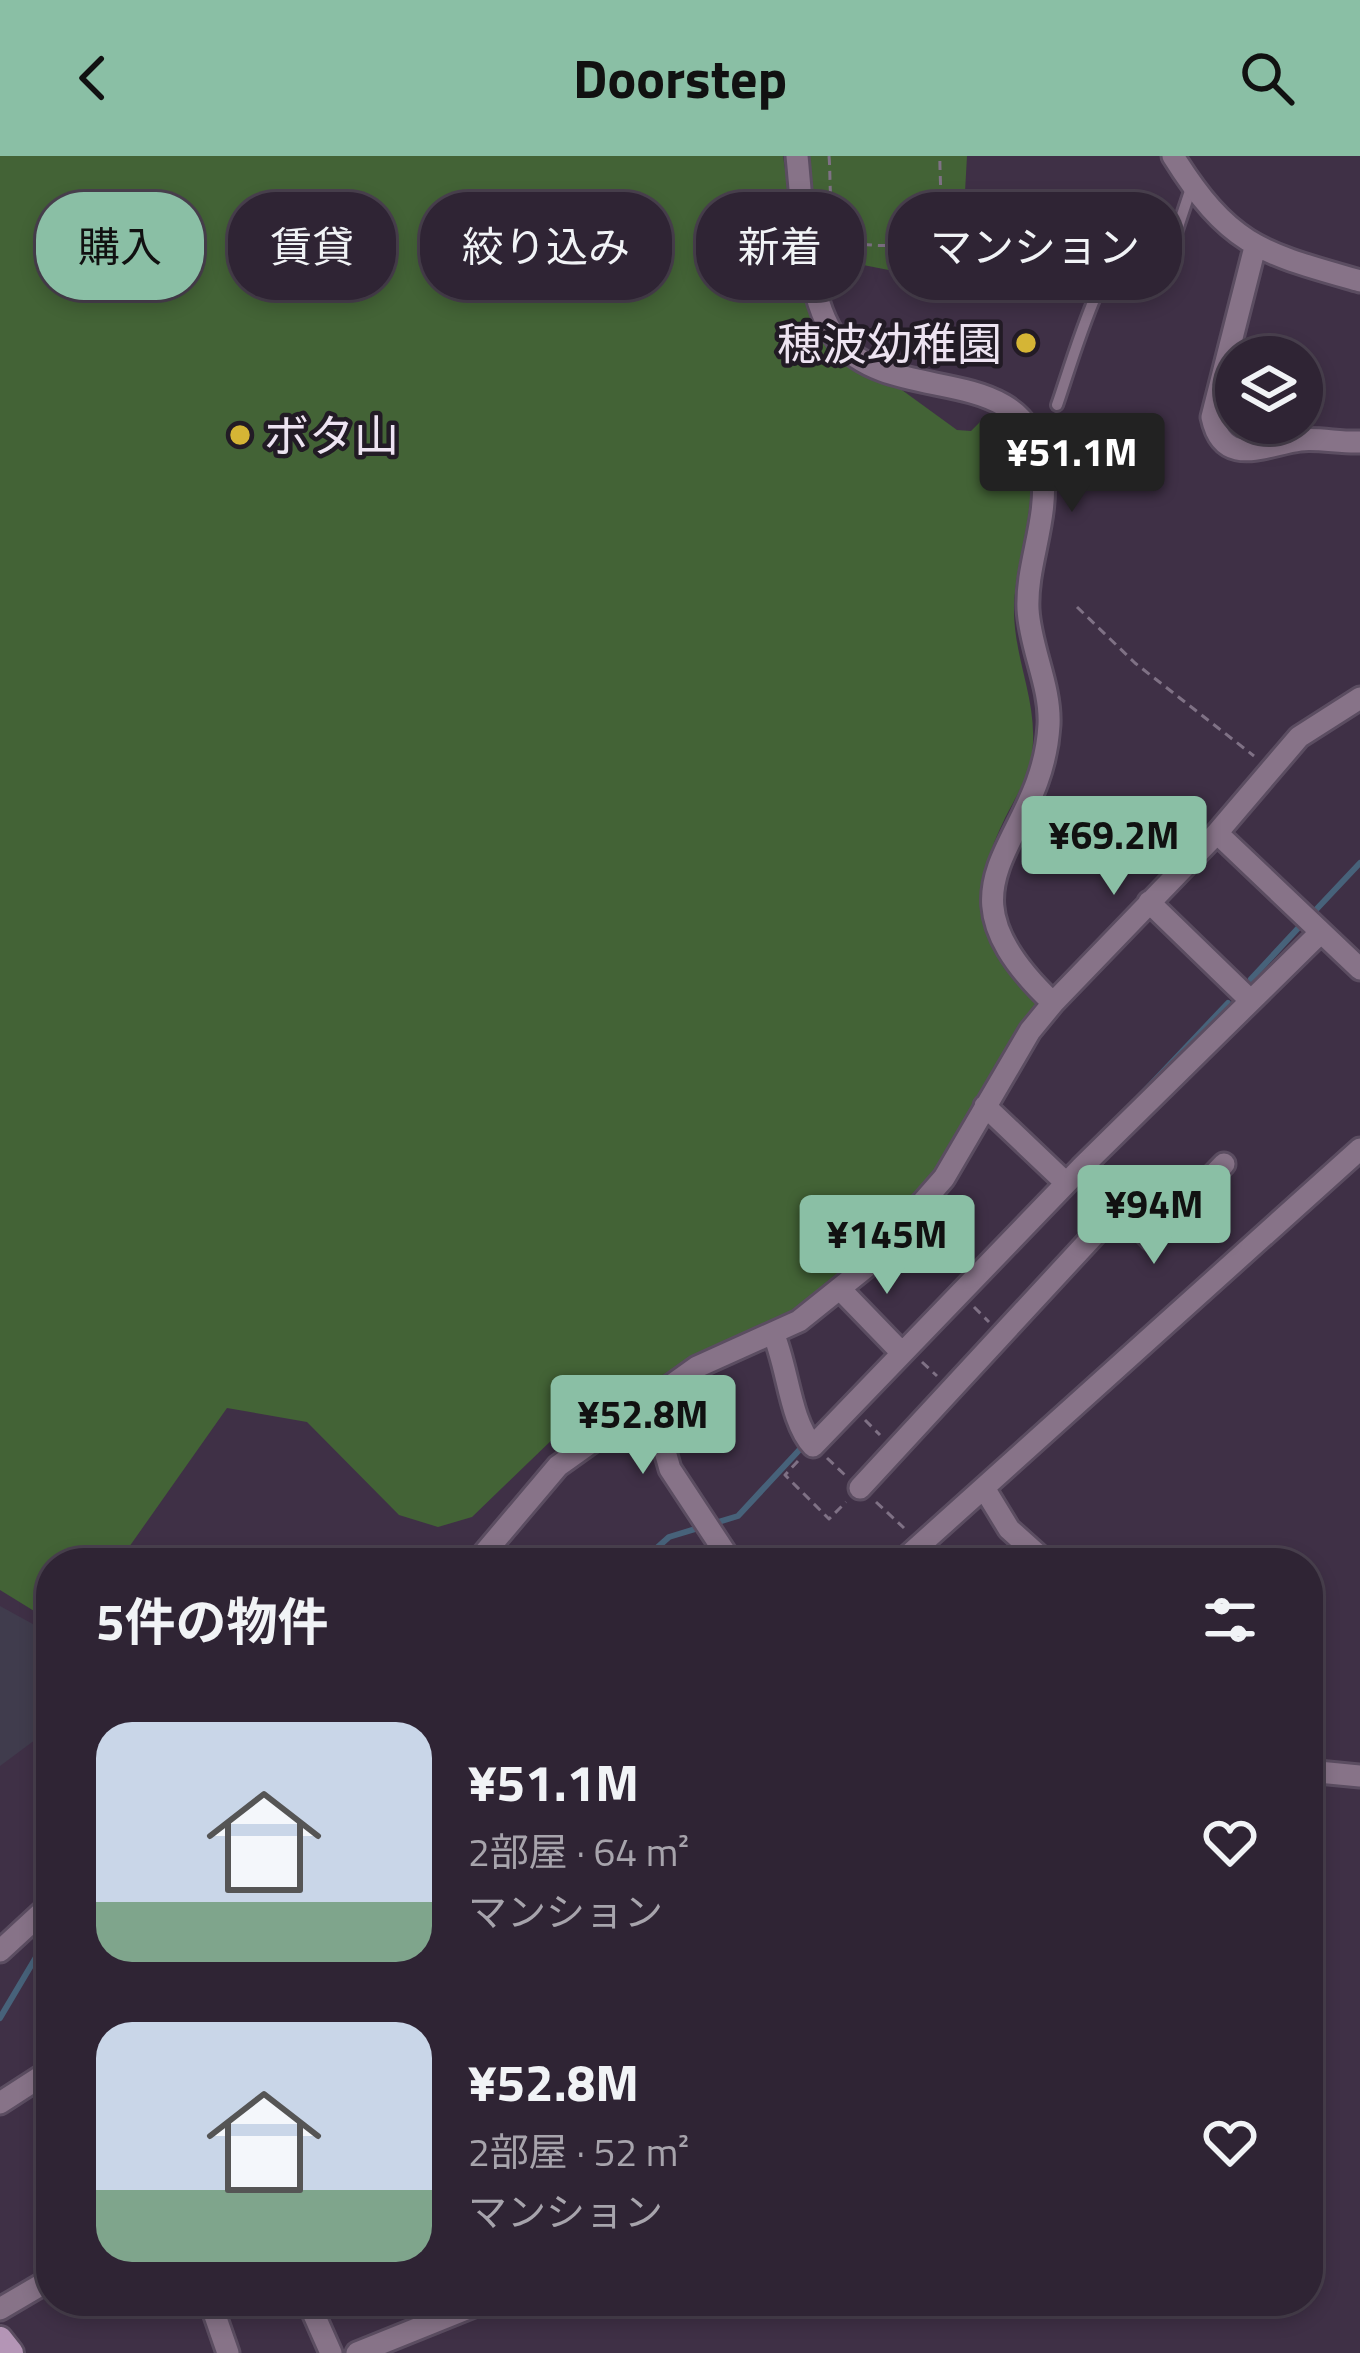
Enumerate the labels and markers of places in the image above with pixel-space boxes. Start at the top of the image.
place label: 穂波幼稚園 [777,309,1002,377]
marker: 穂波幼稚園 [1013,330,1039,356]
place label: ボタ山 [264,401,399,469]
pin: ¥51.1M [974,413,1170,515]
marker: ボタ山 [227,422,253,448]
pin: ¥69.2M [1016,796,1212,898]
pin: ¥94M [1083,1165,1225,1267]
pin: ¥145M [803,1195,971,1297]
pin: ¥52.8M [545,1375,741,1477]

